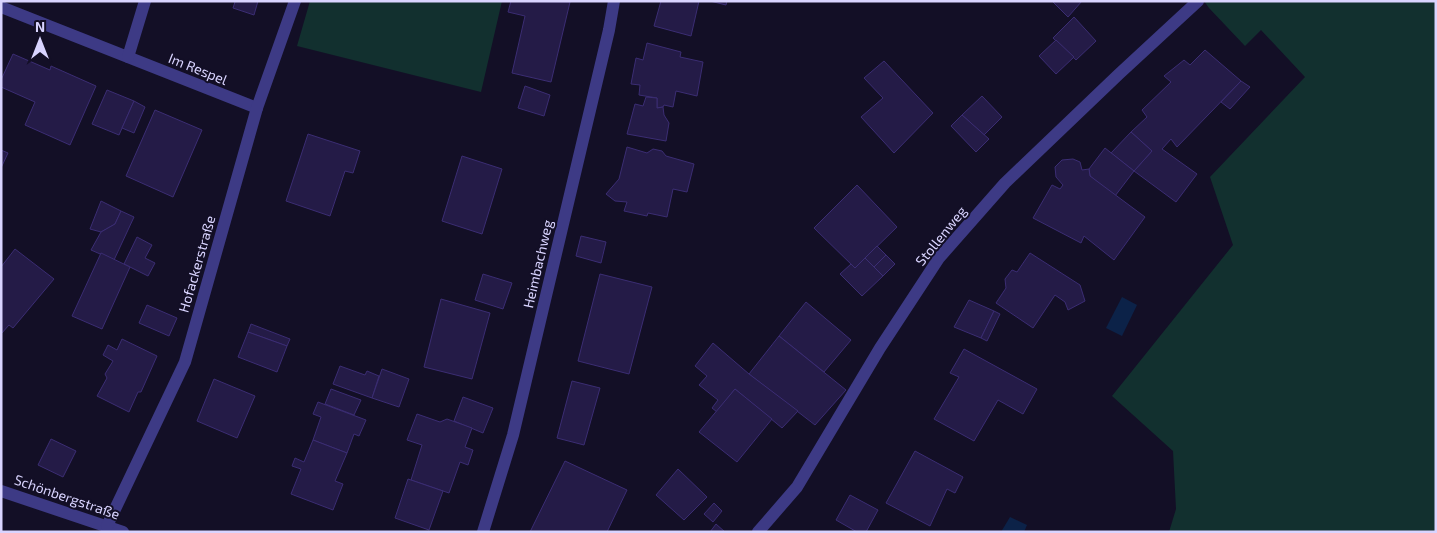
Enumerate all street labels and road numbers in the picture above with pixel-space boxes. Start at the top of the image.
street label: Im Respel [166,49,231,88]
street label: Stollenweg [911,202,970,269]
street label: Hofackerstraße [175,214,218,314]
street label: Heimbachweg [519,218,556,310]
street label: Schönbergstraße [12,471,122,523]

